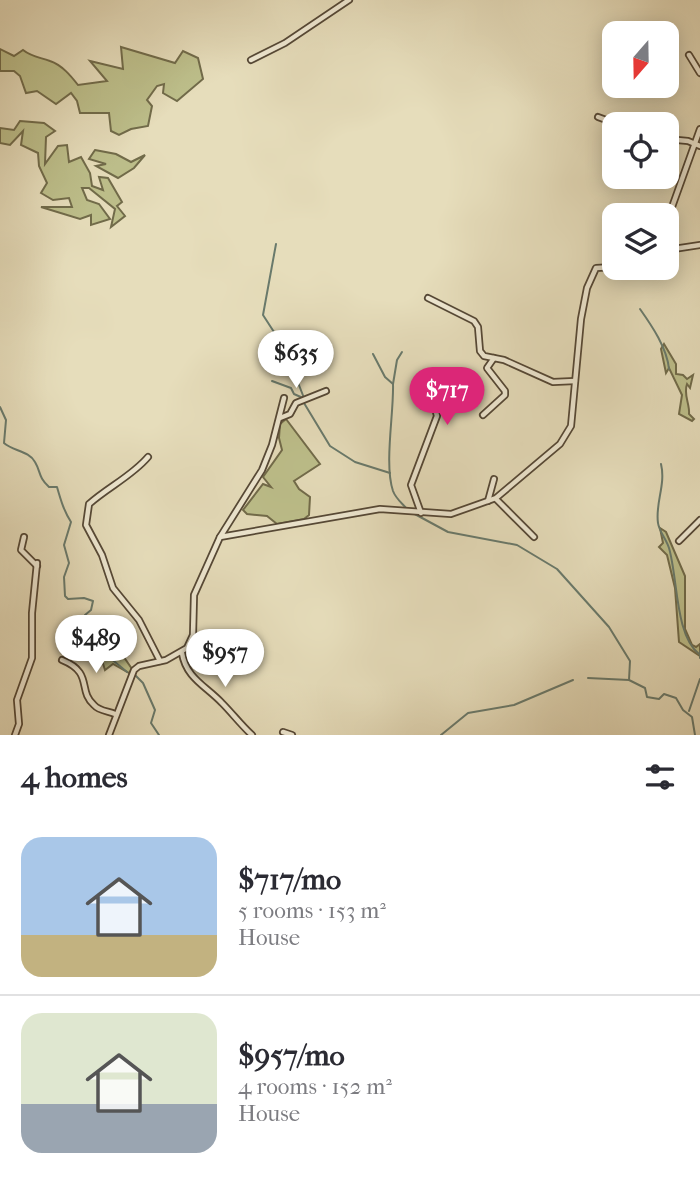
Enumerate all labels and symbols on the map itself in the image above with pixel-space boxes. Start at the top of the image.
north arrow [602,21,679,98]
pin: $635 [255,330,337,390]
pin: $717 [406,368,488,427]
pin: $489 [55,616,137,675]
pin: $957 [184,630,266,689]

